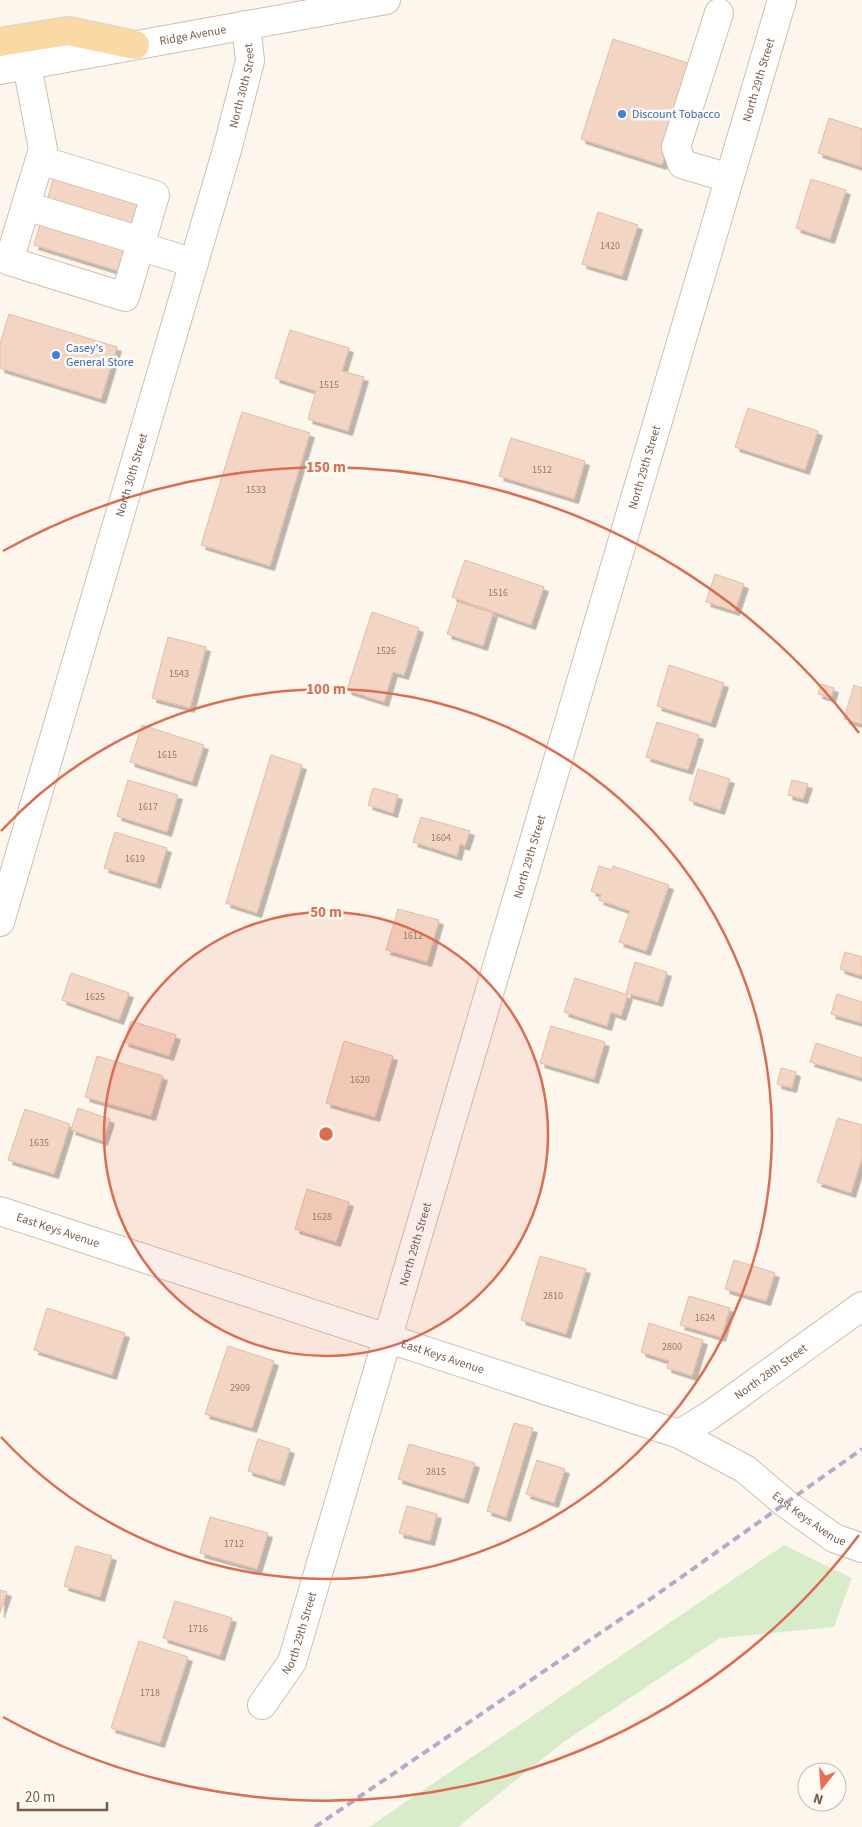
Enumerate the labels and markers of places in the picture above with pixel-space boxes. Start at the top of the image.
place label: Discount Tobacco [632,106,720,123]
marker: Discount Tobacco [616,108,628,120]
place label: Casey's General Store [66,340,134,371]
marker: Casey's General Store [50,349,62,361]
centre of rings [317,1125,335,1143]

